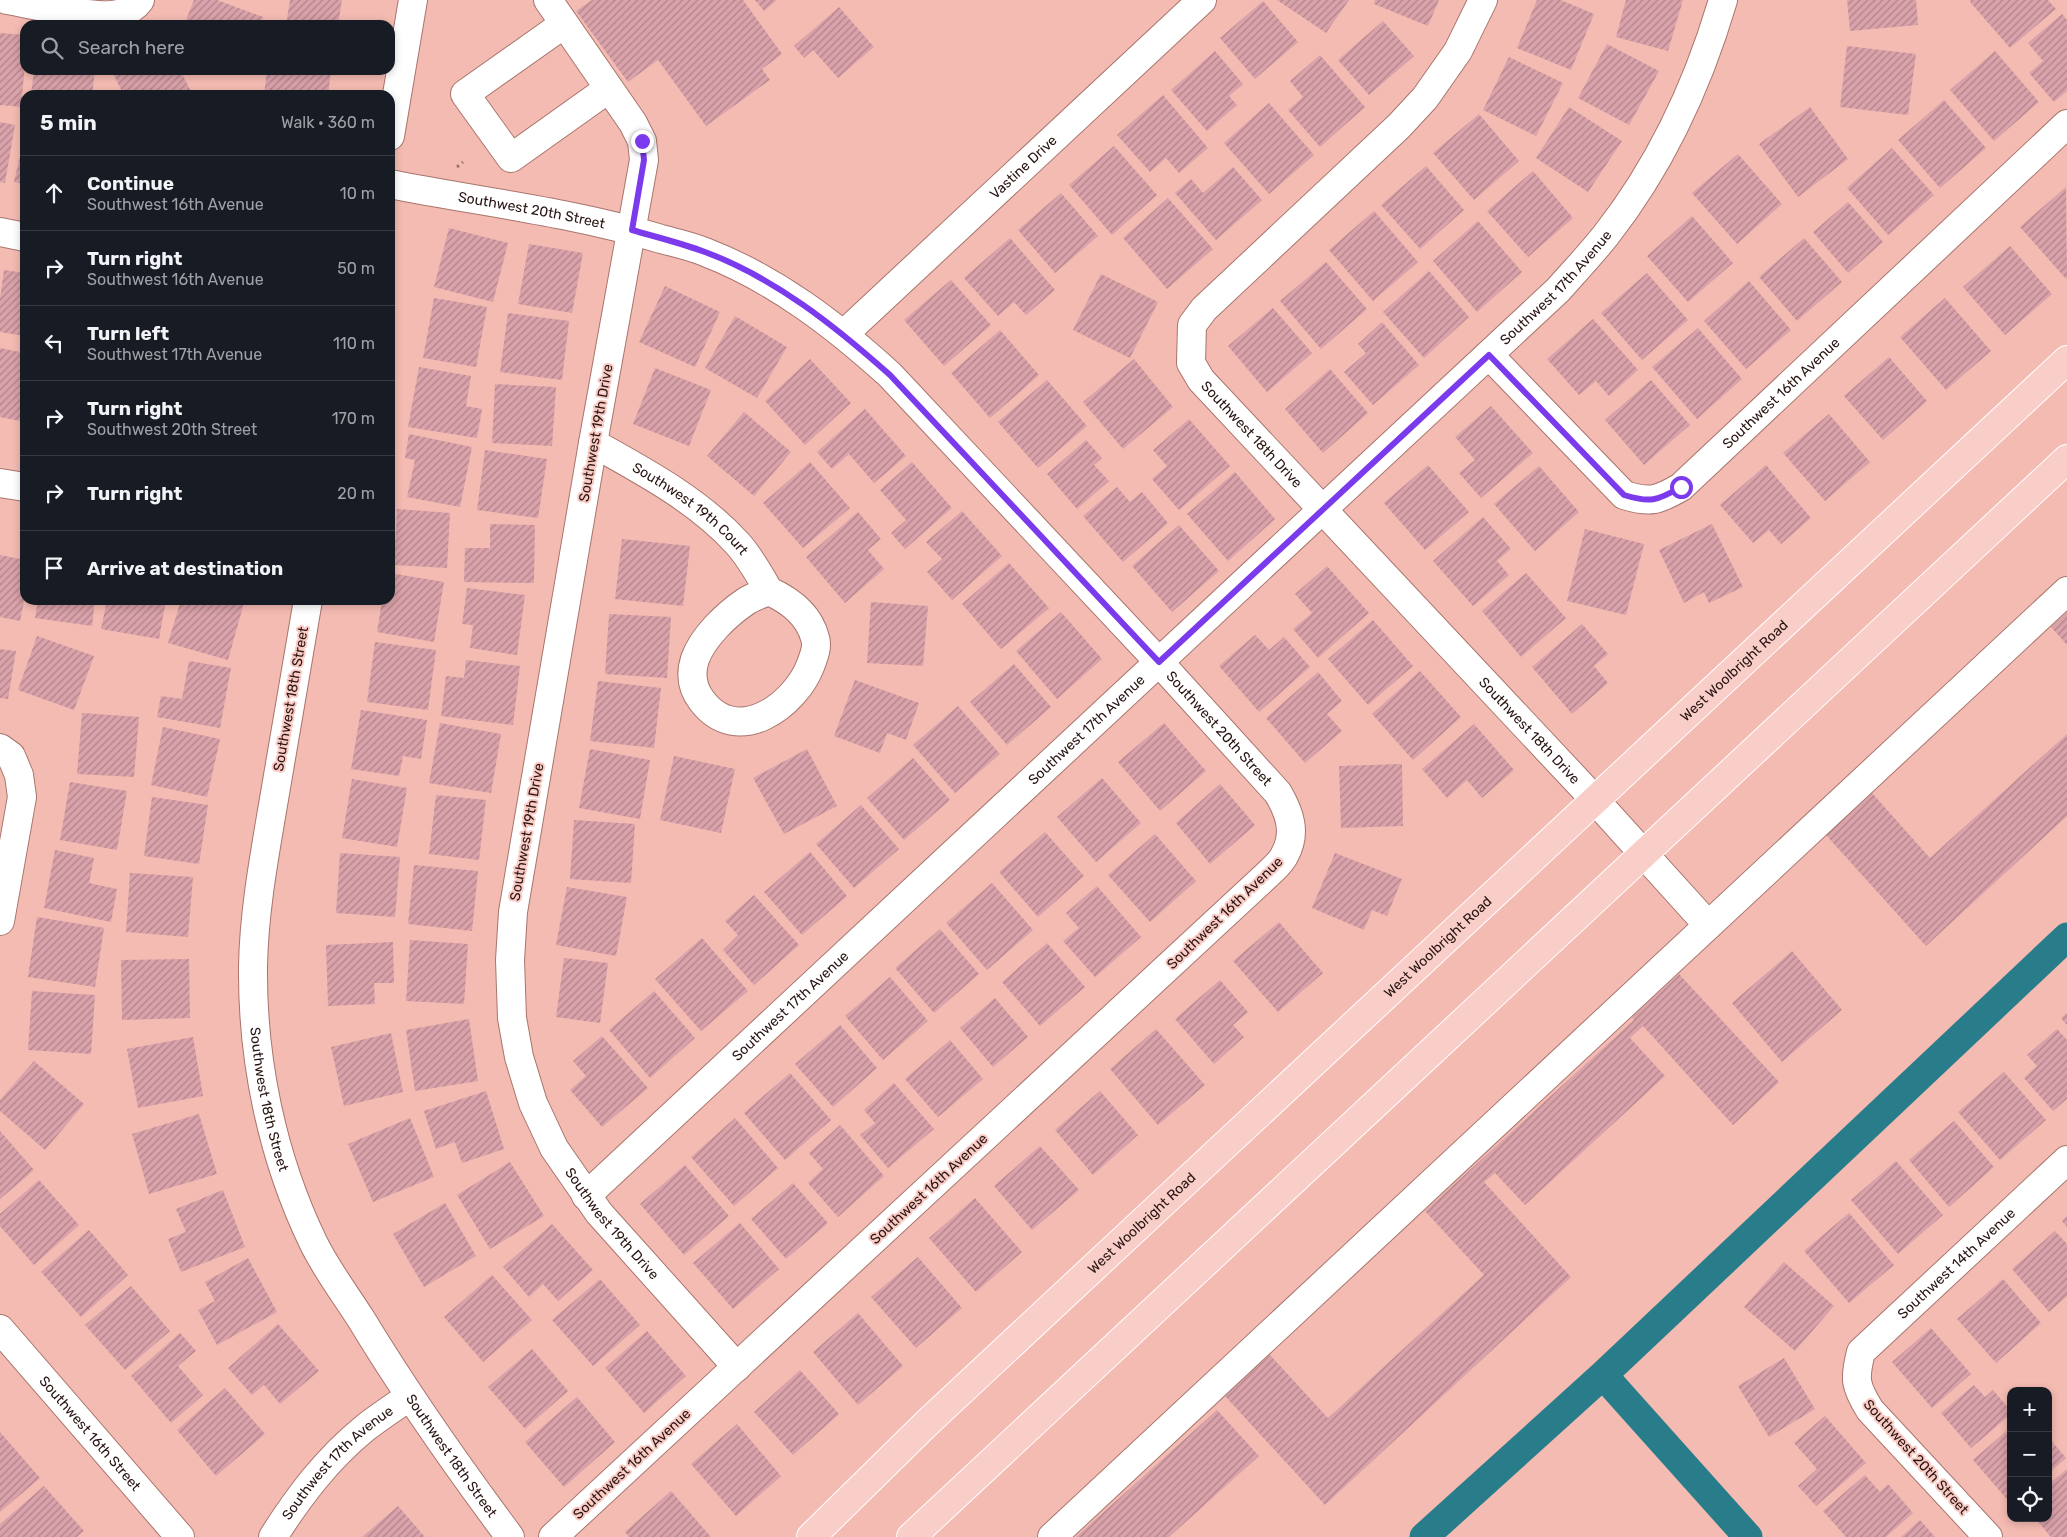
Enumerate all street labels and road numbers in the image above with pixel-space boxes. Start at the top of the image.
street label: Vastine Drive [986,131,1060,202]
street label: Southwest 20th Street [457,188,607,232]
street label: Southwest 17th Avenue [1496,227,1615,348]
street label: Southwest 16th Avenue [1719,334,1843,452]
street label: Southwest 19th Drive [576,363,617,503]
street label: Southwest 18th Drive [1198,377,1306,491]
street label: Southwest 19th Court [629,459,752,559]
street label: West Woolbright Road [1677,616,1791,725]
street label: Southwest 18th Street [270,625,312,773]
street label: Southwest 20th Street [1163,667,1276,790]
street label: Southwest 17th Avenue [1024,671,1148,788]
street label: Southwest 18th Drive [1476,673,1584,787]
street label: Southwest 19th Drive [507,762,548,902]
street label: Southwest 16th Avenue [1164,853,1287,973]
street label: West Woolbright Road [1380,892,1495,1001]
street label: Southwest 17th Avenue [728,947,852,1064]
street label: Southwest 18th Street [247,1026,293,1174]
street label: Southwest 16th Avenue [867,1130,991,1248]
street label: Southwest 19th Drive [562,1164,663,1283]
street label: West Woolbright Road [1084,1169,1199,1277]
street label: Southwest 14th Avenue [1894,1204,2019,1322]
street label: Southwest 16th Street [36,1372,145,1495]
street label: Southwest 18th Street [402,1391,501,1521]
street label: Southwest 20th Street [1860,1396,1973,1518]
street label: Southwest 17th Avenue [278,1402,396,1523]
street label: Southwest 16th Avenue [570,1405,694,1523]

